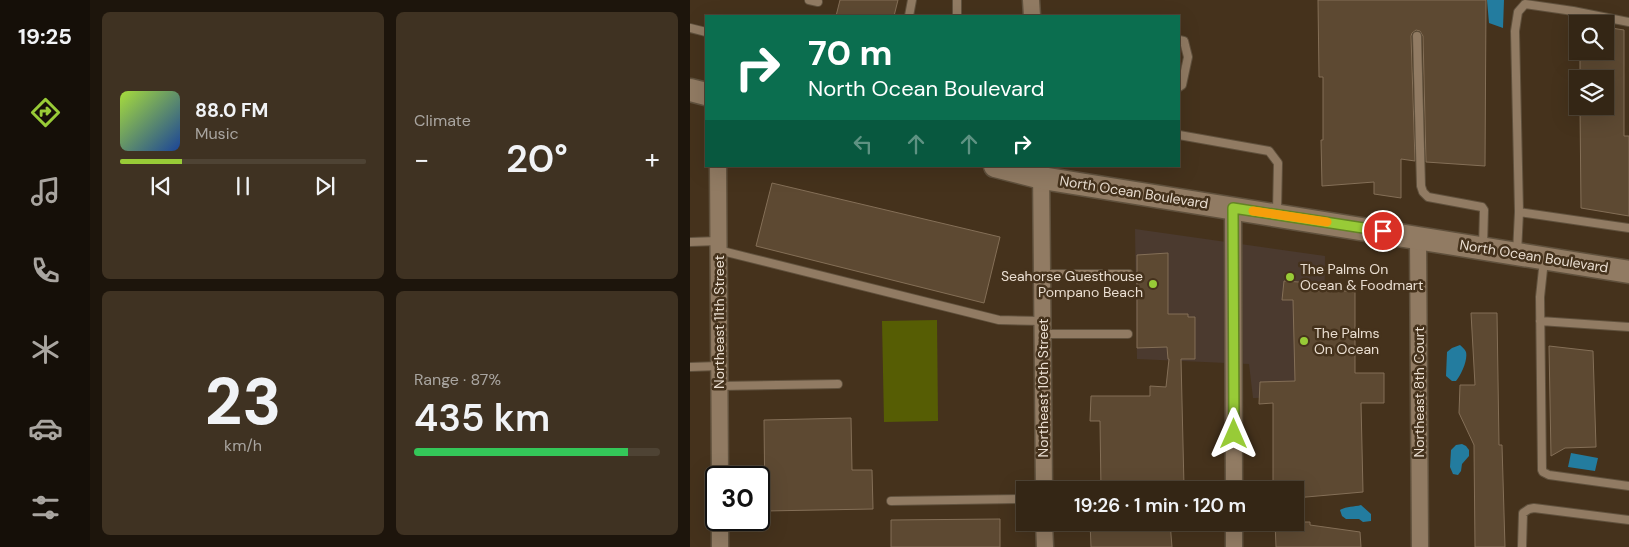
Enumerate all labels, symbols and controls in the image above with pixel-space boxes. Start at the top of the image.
map controls [1569,15,1614,115]
button: search [1569,15,1614,60]
text: 19:25 [18,22,72,51]
text: 70 m [808,30,892,76]
icon: right [725,35,790,100]
button: layers [1569,70,1614,115]
text: North Ocean Boulevard [808,74,1044,103]
icon: directions [28,95,63,130]
text: 88.0 FM [195,98,268,123]
text: Climate [414,110,471,131]
text: Music [195,123,239,144]
icon: left [849,130,877,158]
icon: ahead [902,130,930,158]
icon: ahead [955,130,983,158]
icon: right [1008,130,1036,158]
text: 20° [506,134,568,184]
text: − [414,141,429,178]
text: + [645,141,660,178]
street label: North Ocean Boulevard [1058,171,1210,213]
icon: previous [147,172,175,200]
icon: pause [229,172,257,200]
icon: next [311,172,339,200]
icon: music [28,174,63,209]
pin [1362,210,1404,252]
icon: arrive [1369,217,1397,245]
street label: North Ocean Boulevard [1458,235,1610,277]
icon: phone [28,253,63,288]
street label: Northeast 11th Street [710,255,728,389]
place label: The Palms On Ocean & Foodmart [1300,260,1424,294]
place label: Seahorse Guesthouse Pompano Beach [1001,267,1143,301]
marker: The Palms On Ocean & Foodmart [1284,271,1296,283]
marker: Seahorse Guesthouse Pompano Beach [1147,278,1159,290]
street label: Northeast 10th Street [1034,318,1052,458]
place label: The Palms On Ocean [1314,324,1380,358]
street label: Northeast 8th Court [1410,327,1428,458]
icon: climate [28,332,63,367]
marker: The Palms On Ocean [1298,335,1310,347]
text: 23 [205,360,281,444]
text: Range · 87% [414,369,501,390]
text: 435 km [414,393,550,443]
position arrow [1207,407,1259,459]
icon: car [28,411,63,446]
text: km/h [224,435,262,456]
speed limit sign: 30 [705,466,770,531]
icon: filters [28,490,63,525]
text: 19:26 · 1 min · 120 m [1074,493,1246,518]

